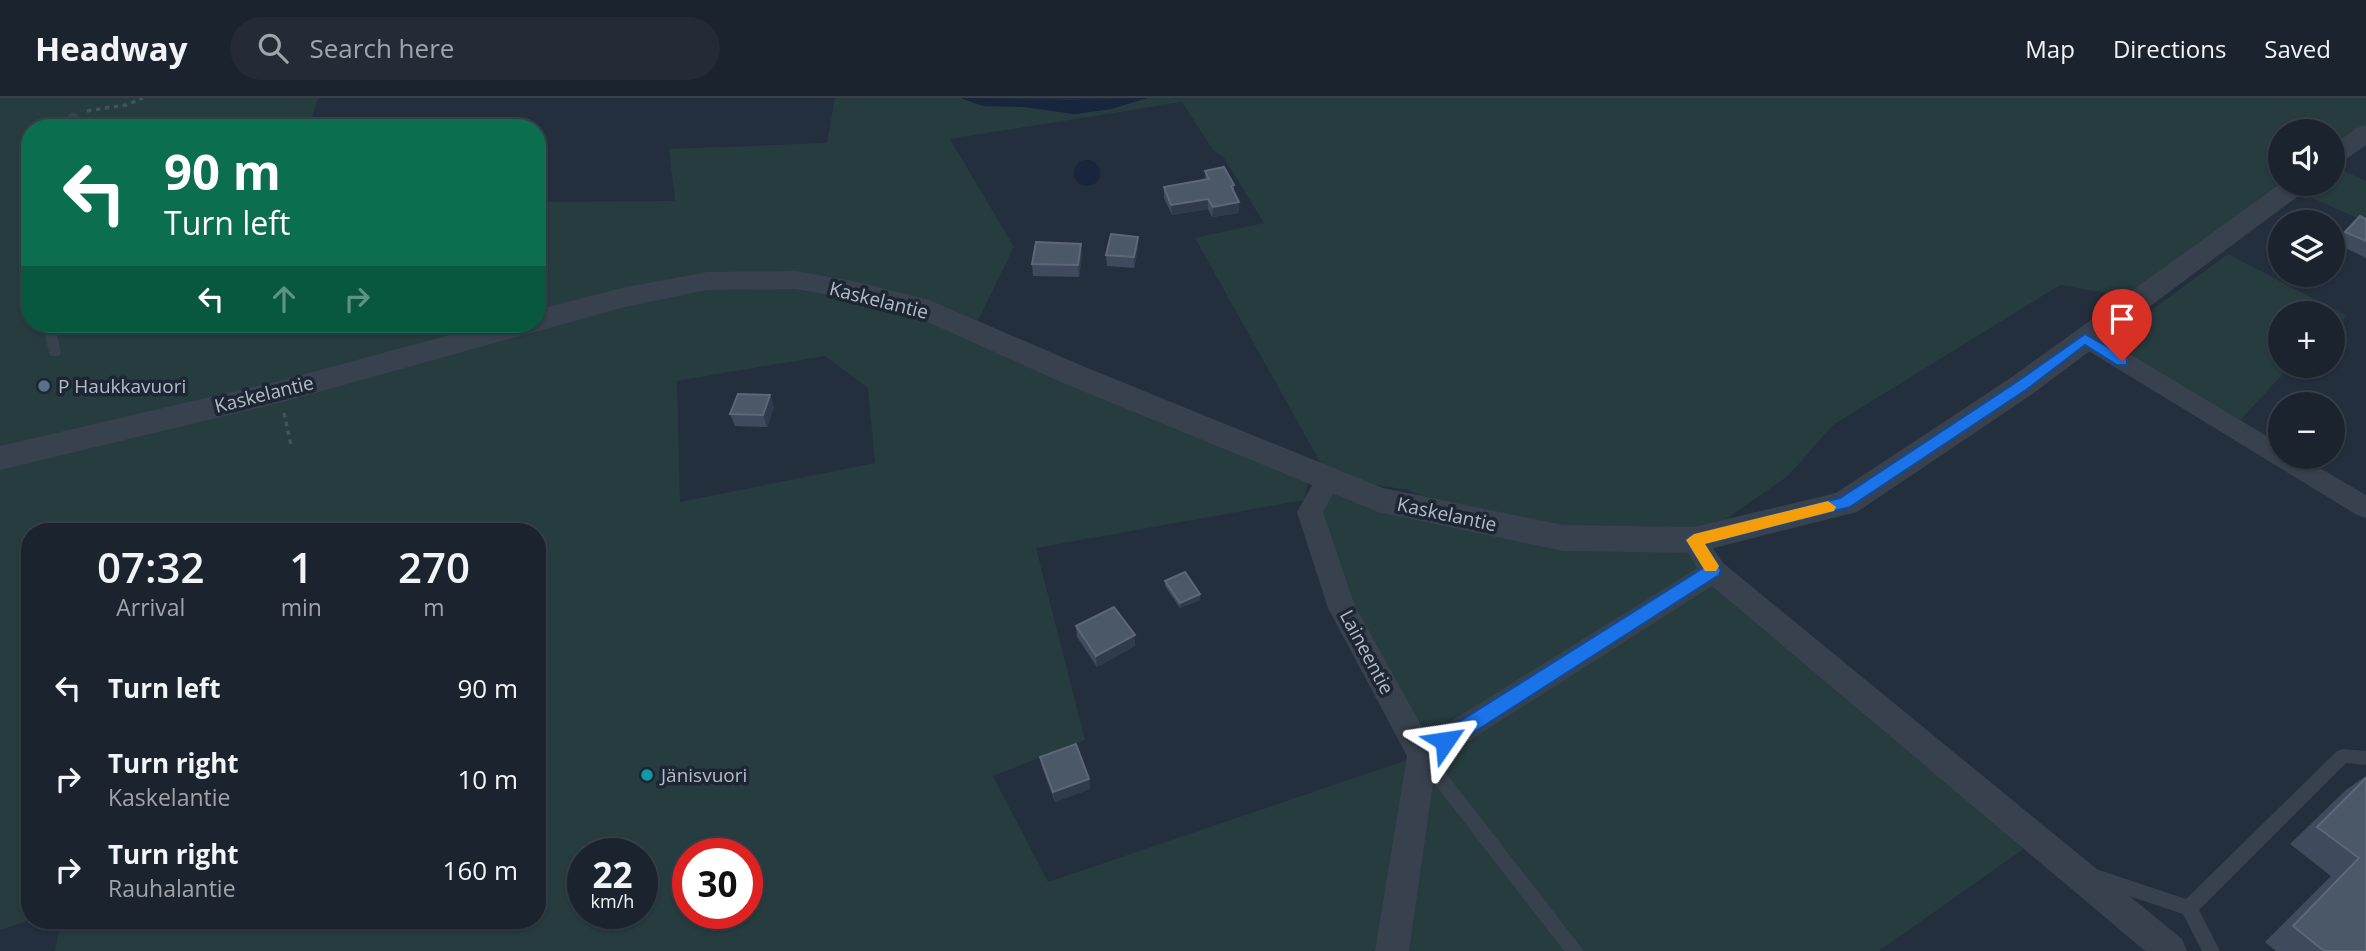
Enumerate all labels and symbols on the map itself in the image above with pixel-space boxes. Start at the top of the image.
street label: Kaskelantie [827,275,931,325]
pin [2092,289,2152,361]
street label: Kaskelantie [212,369,316,419]
place label: P Haukkavuori [58,373,186,399]
marker: P Haukkavuori [36,378,52,394]
street label: Kaskelantie [1395,491,1499,537]
street label: Laineentie [1334,605,1400,699]
position arrow [1408,704,1482,778]
place label: Jänisvuori [659,762,747,788]
marker: Jänisvuori [639,767,655,783]
speed limit sign: 30 [672,838,763,929]

